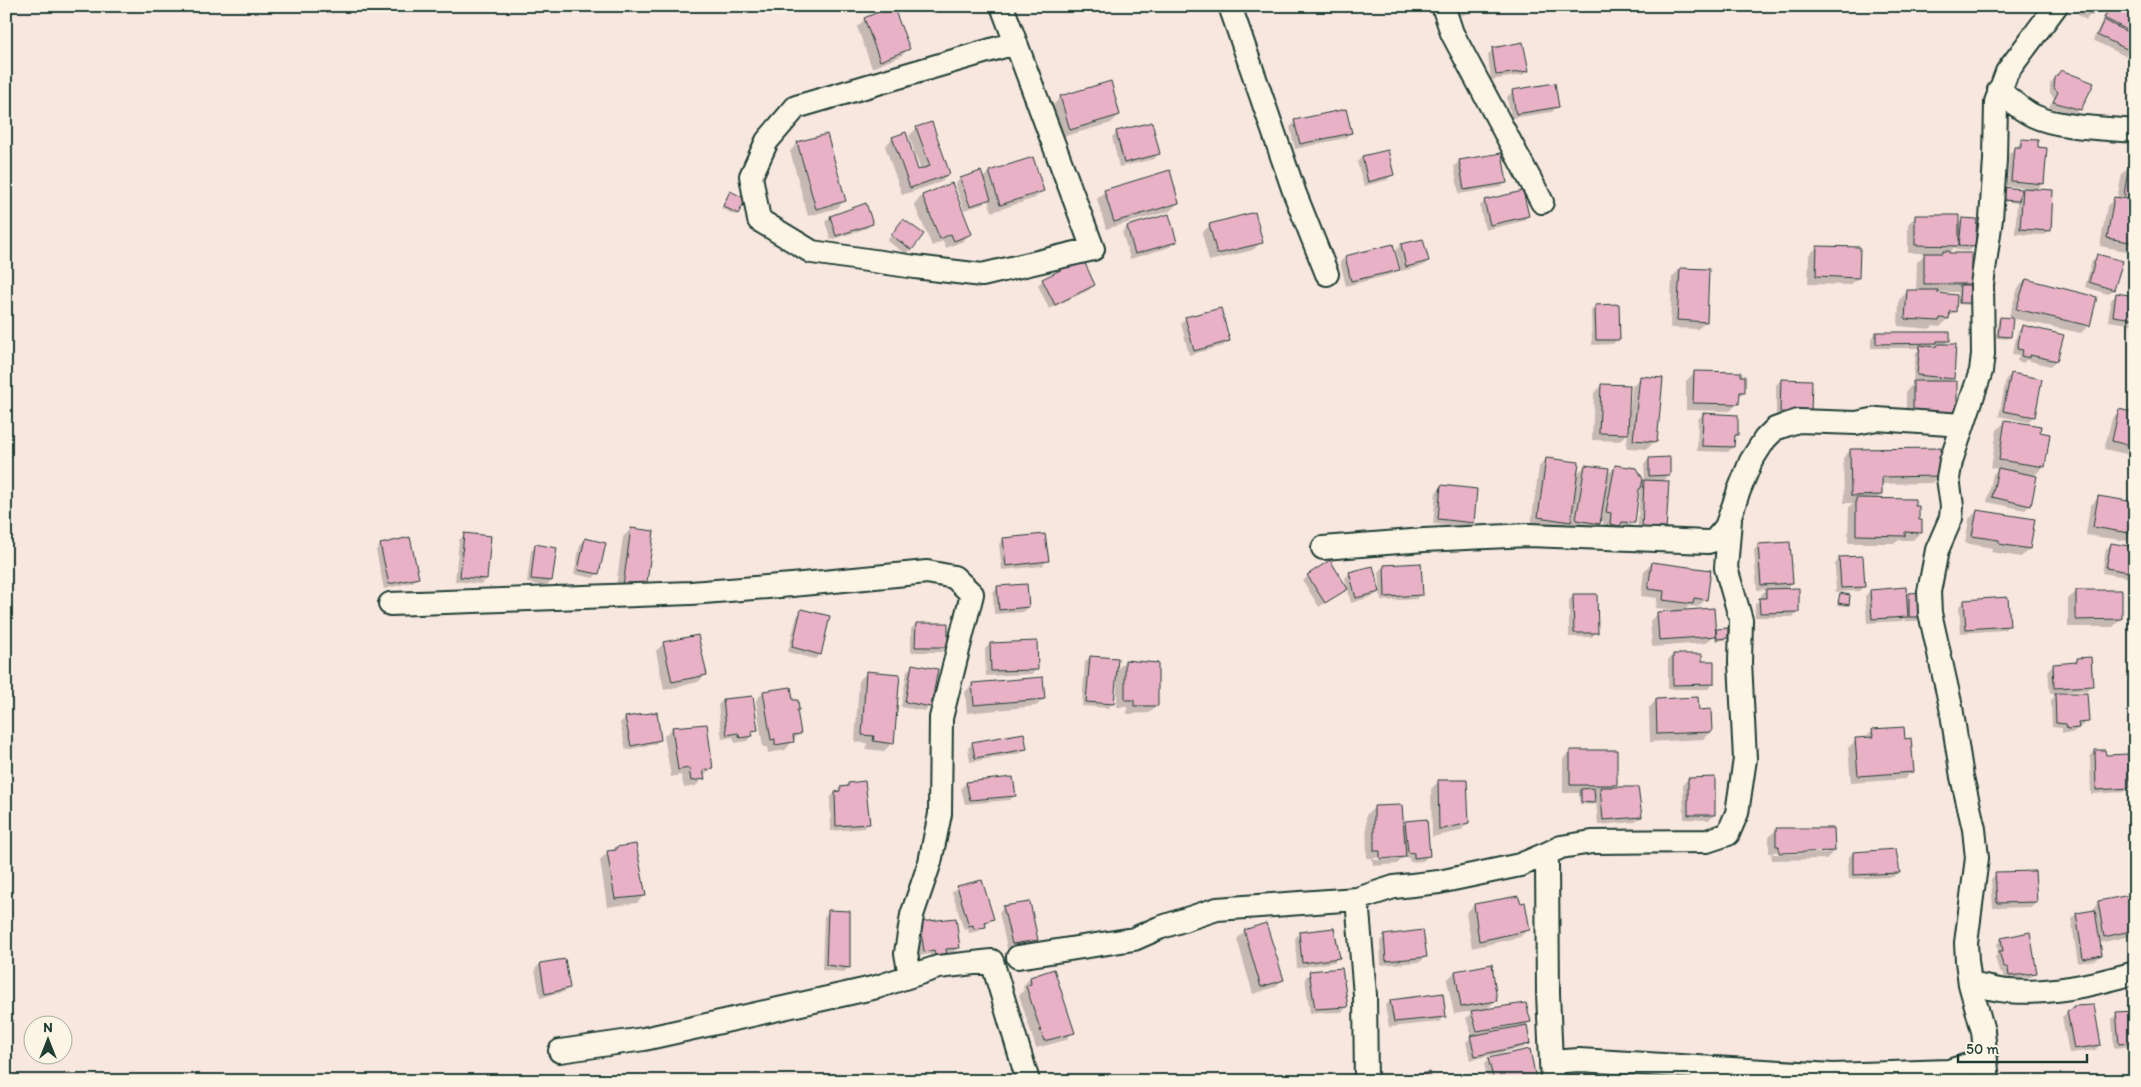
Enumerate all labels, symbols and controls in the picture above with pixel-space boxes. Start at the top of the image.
north arrow [22,1014,72,1064]
text: N [43,1019,53,1036]
scale bar [1958,1032,2087,1064]
text: 50 m [1966,1040,1999,1058]

